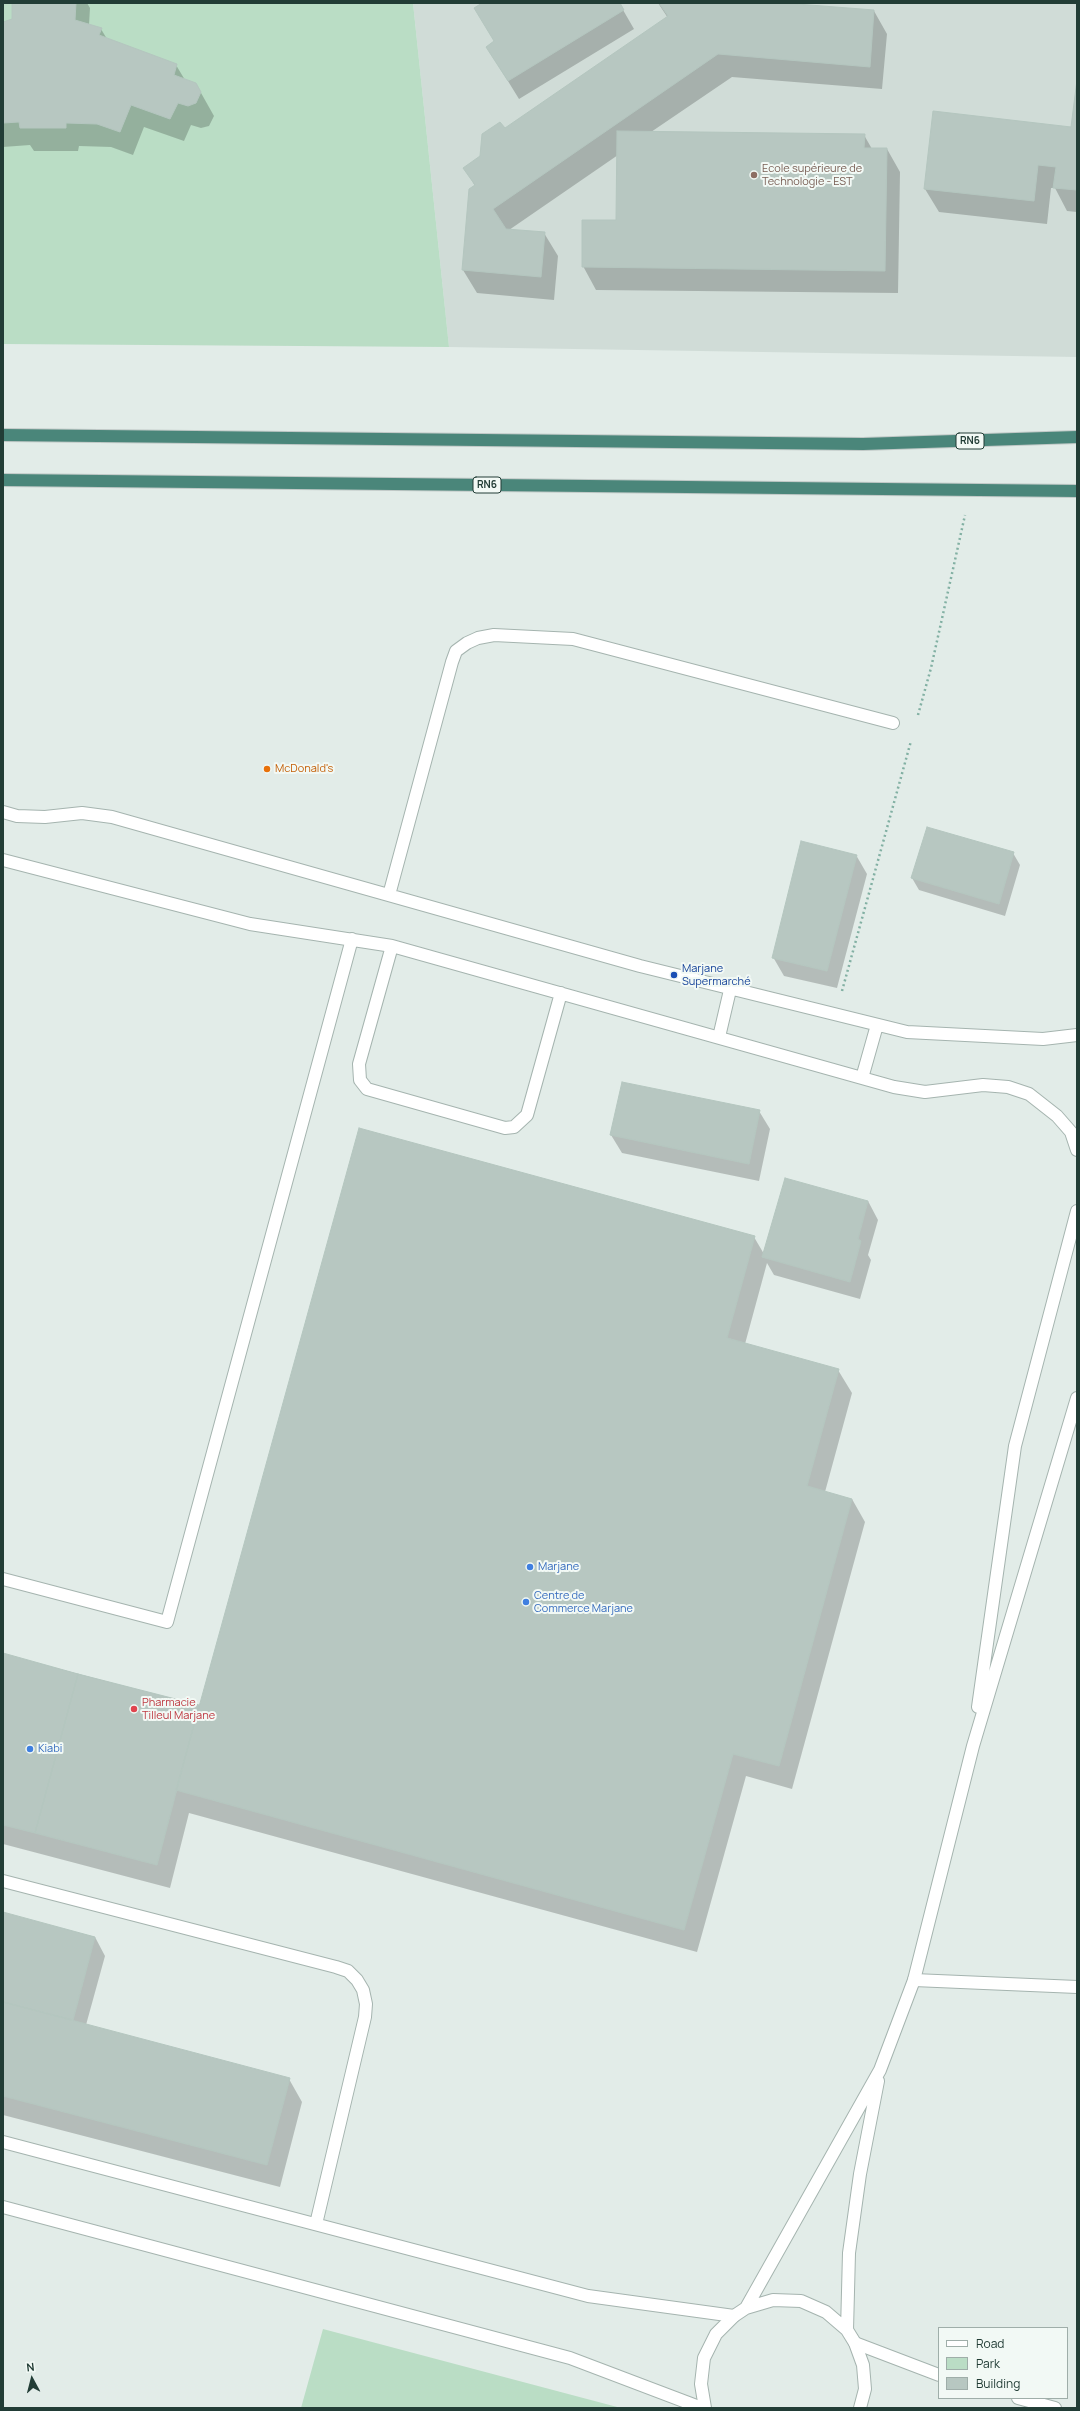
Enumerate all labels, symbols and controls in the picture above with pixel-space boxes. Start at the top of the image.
place label: Ecole supérieure de Technologie - EST [762,162,862,188]
marker: Ecole supérieure de Technologie - EST [749,170,759,180]
road number: RN6 [956,433,984,449]
road number: RN6 [473,477,501,493]
place label: McDonald's [275,762,333,776]
marker: McDonald's [262,764,272,774]
place label: Marjane Supermarché [682,962,751,988]
marker: Marjane Supermarché [669,970,679,980]
place label: Marjane [538,1560,579,1574]
marker: Marjane [525,1562,535,1572]
place label: Centre de Commerce Marjane [534,1589,633,1615]
marker: Centre de Commerce Marjane [521,1597,531,1607]
place label: Pharmacie Tilleul Marjane [142,1696,215,1722]
marker: Pharmacie Tilleul Marjane [129,1704,139,1714]
place label: Kiabi [38,1742,62,1756]
marker: Kiabi [25,1744,35,1754]
legend [938,2327,1068,2399]
text: Road [976,2335,1004,2352]
text: Park [976,2355,1000,2372]
north arrow [12,2359,52,2399]
text: N [26,2359,35,2375]
text: Building [976,2375,1020,2392]

